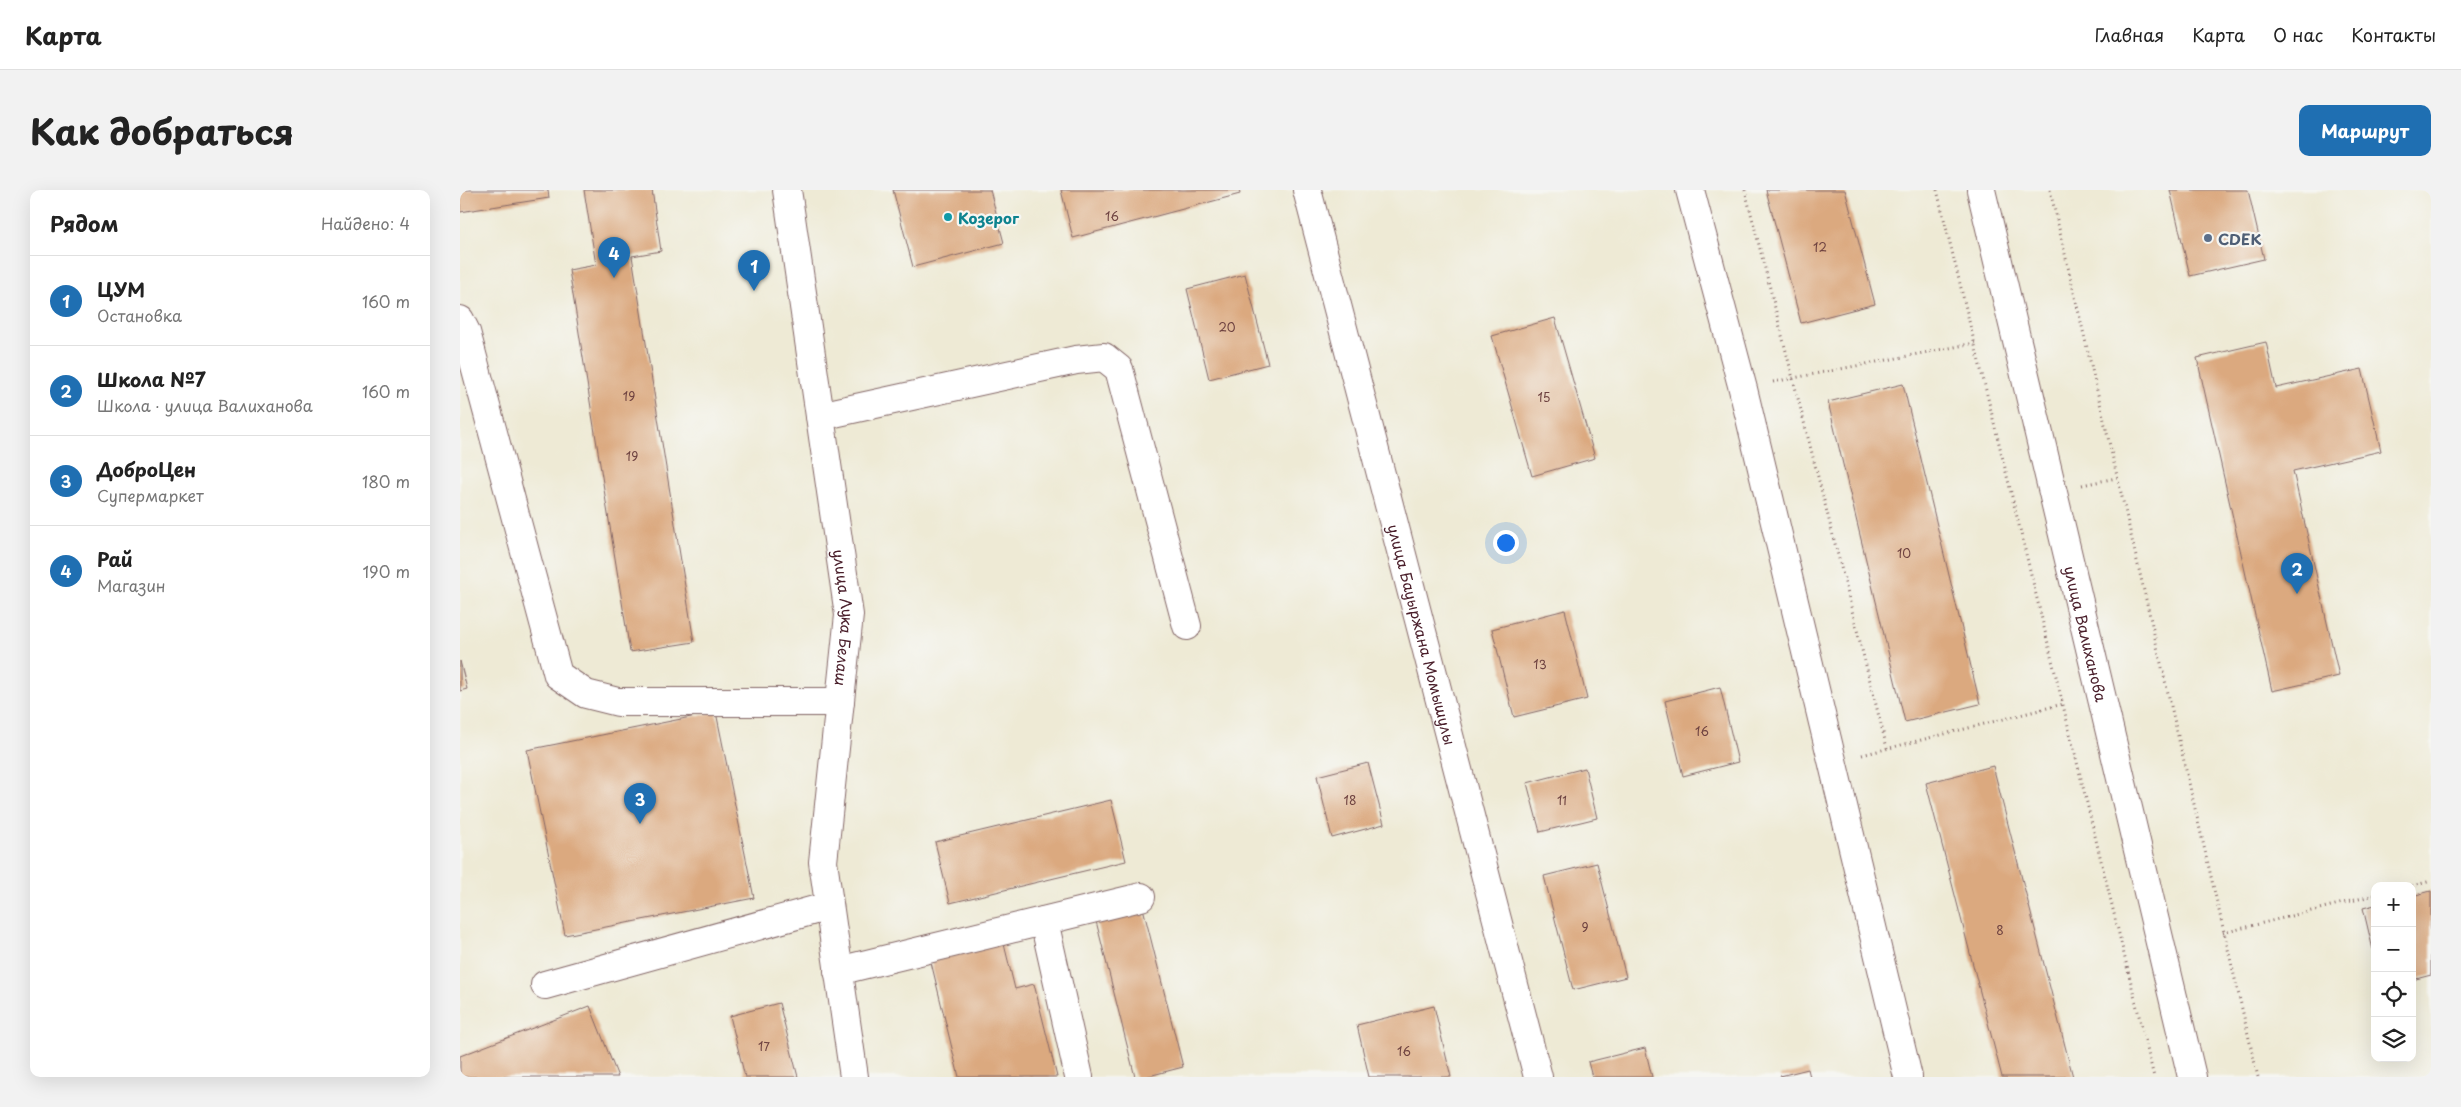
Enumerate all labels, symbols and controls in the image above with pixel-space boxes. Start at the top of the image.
text: Карта [25,17,102,53]
text: Главная [2095,21,2164,48]
text: Карта [2192,21,2245,48]
text: О нас [2273,21,2323,48]
text: Контакты [2351,21,2436,48]
text: Как добраться [30,104,294,157]
button: Маршрут [2299,105,2431,156]
place label: Козерог [958,206,1020,229]
text: Рядом [50,207,118,239]
house number: 16 [1105,207,1119,225]
text: Найдено: 4 [321,211,410,235]
marker: Козерог [942,211,954,223]
place label: CDEK [2218,227,2261,250]
marker: CDEK [2202,232,2214,244]
pin: 4 [598,237,630,278]
house number: 12 [1813,238,1827,256]
pin: 1 [738,250,770,291]
text: ЦУМ [97,275,145,303]
text: 1 [62,289,70,313]
text: 160 m [362,289,410,313]
text: Остановка [97,303,182,327]
house number: 20 [1218,318,1236,336]
text: Школа №7 [97,365,206,393]
text: 2 [60,379,72,403]
text: 160 m [362,379,410,403]
house number: 19 [623,387,635,405]
house number: 15 [1537,388,1551,406]
text: Школа · улица Валиханова [97,393,313,417]
house number: 19 [626,447,638,465]
text: ДоброЦен [97,455,196,483]
text: 3 [61,469,71,493]
text: 180 m [362,469,410,493]
text: Супермаркет [97,483,204,507]
street label: улица Бауыржана Момышулы [1383,521,1462,747]
your location [1493,530,1519,556]
house number: 10 [1897,544,1911,562]
text: Рай [97,545,133,573]
street label: улица Лука Белаш [828,548,861,687]
pin: 2 [2281,553,2313,594]
text: 4 [61,559,71,583]
text: 190 m [362,559,410,583]
street label: улица Валиханова [2059,563,2114,705]
text: Магазин [97,573,166,597]
house number: 13 [1533,655,1547,673]
house number: 16 [1695,722,1709,740]
pin: 3 [624,783,656,824]
house number: 18 [1344,791,1356,809]
house number: 11 [1557,791,1567,809]
map controls [2371,882,2416,1062]
button: + [2371,882,2416,927]
house number: 9 [1581,918,1589,936]
house number: 8 [1996,921,2004,939]
button: − [2371,927,2416,972]
button: locate [2371,972,2416,1017]
button: layers [2371,1017,2416,1062]
house number: 17 [758,1037,770,1055]
house number: 16 [1397,1042,1411,1060]

